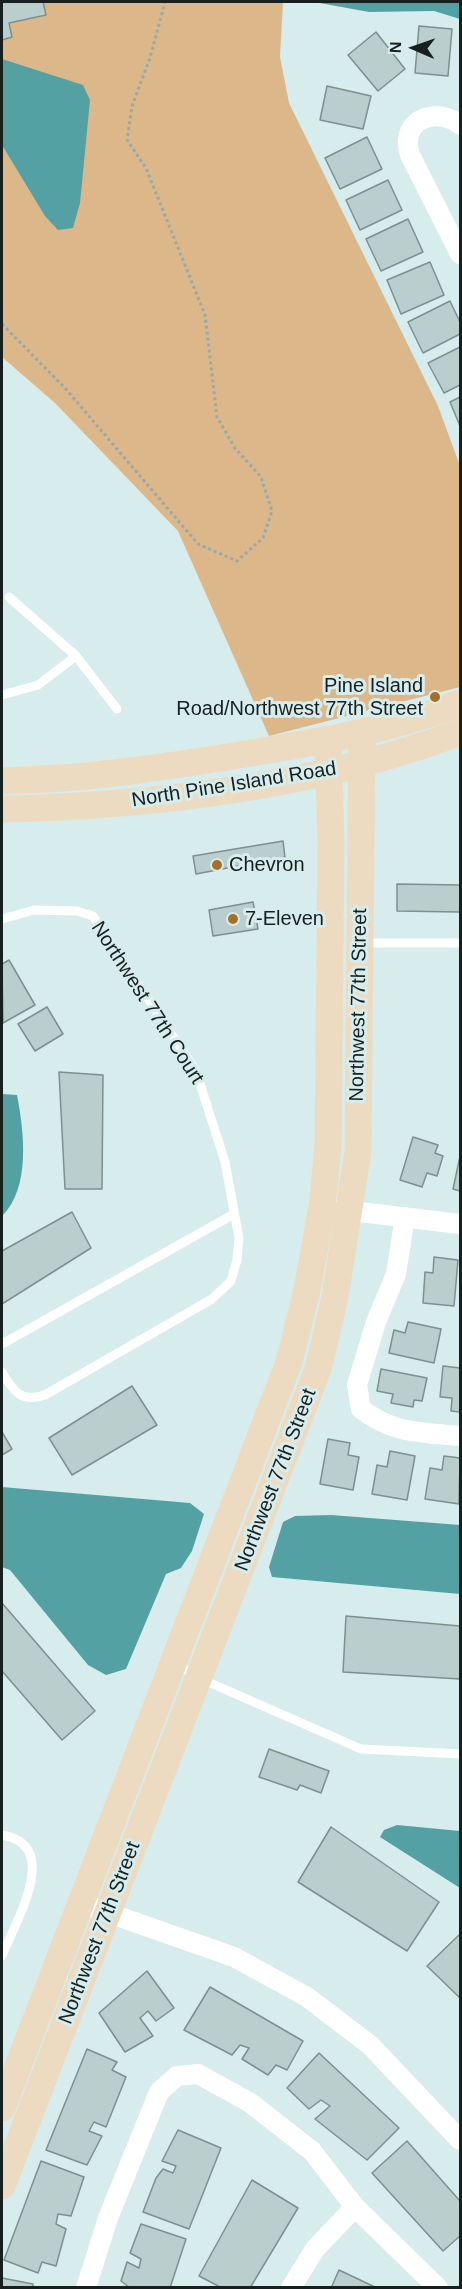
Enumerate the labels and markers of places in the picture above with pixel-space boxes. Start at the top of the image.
place label: Pine Island Road/Northwest 77th Street [176,674,423,721]
marker: Pine Island Road/Northwest 77th Street [428,690,442,704]
place label: Chevron [229,853,305,877]
marker: Chevron [210,858,224,872]
place label: 7-Eleven [245,907,324,931]
marker: 7-Eleven [226,912,240,926]

